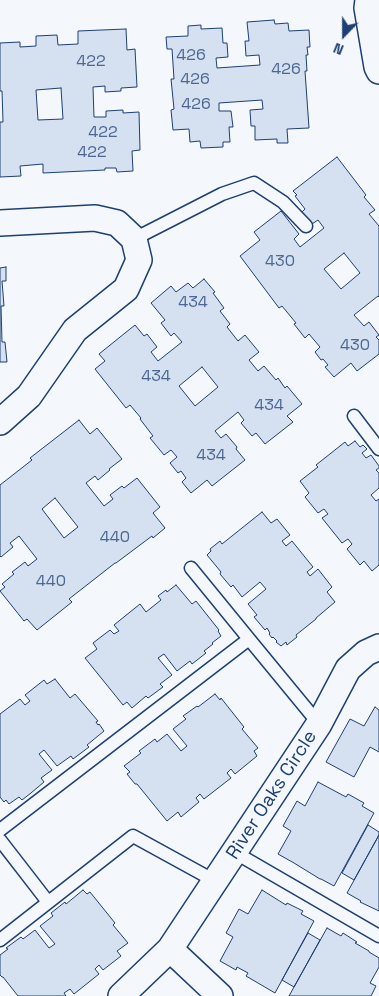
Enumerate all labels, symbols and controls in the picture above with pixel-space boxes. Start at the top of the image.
north arrow [319,10,369,60]
text: N [331,39,346,59]
house number: 426 [176,46,206,66]
house number: 422 [76,52,106,72]
house number: 426 [271,60,301,80]
house number: 426 [180,70,210,90]
house number: 426 [181,95,211,115]
house number: 422 [88,123,118,143]
house number: 422 [77,143,107,163]
house number: 430 [265,252,295,272]
house number: 434 [178,293,208,313]
house number: 430 [340,336,370,356]
house number: 434 [141,367,171,387]
house number: 434 [254,396,284,416]
house number: 434 [196,446,226,466]
house number: 440 [100,528,130,548]
house number: 440 [36,572,66,592]
street label: River Oaks Circle [222,726,322,864]

